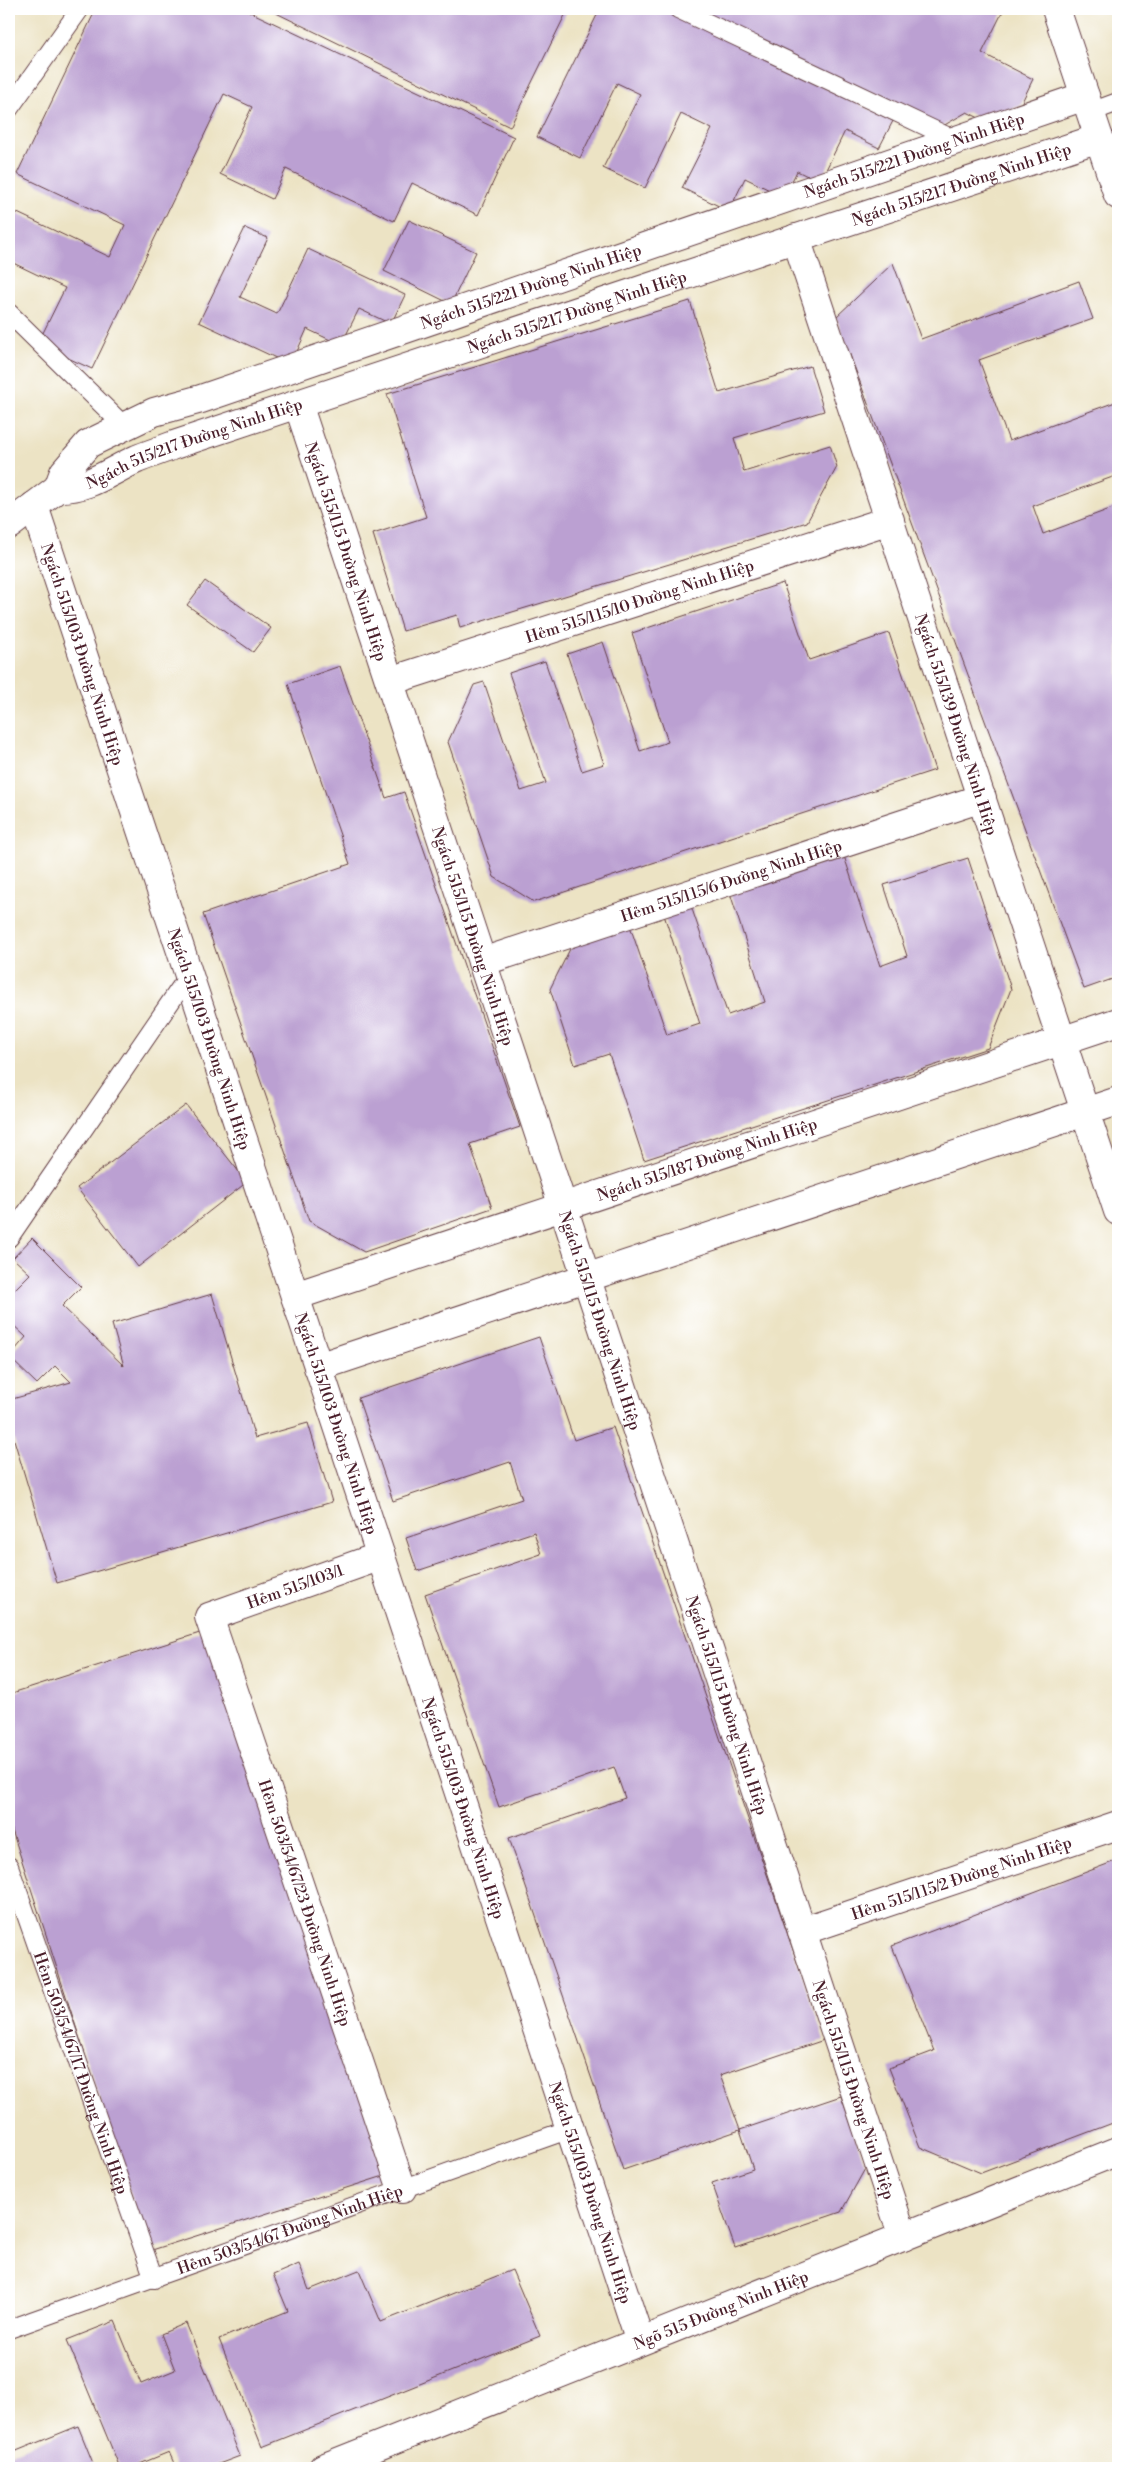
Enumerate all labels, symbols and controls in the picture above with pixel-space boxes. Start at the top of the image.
street label: Ngách 515/221 Đường Ninh Hiệp [801,109,1027,203]
street label: Ngách 515/217 Đường Ninh Hiệp [849,139,1074,230]
street label: Ngách 515/221 Đường Ninh Hiệp [418,240,644,334]
street label: Ngách 515/217 Đường Ninh Hiệp [465,267,689,358]
street label: Ngách 515/217 Đường Ninh Hiệp [83,394,305,494]
street label: Ngách 515/115 Đường Ninh Hiệp [300,439,391,664]
street label: Ngách 515/103 Đường Ninh Hiệp [36,541,128,768]
street label: Hẻm 515/115/10 Đường Ninh Hiệp [523,555,757,648]
street label: Ngách 515/139 Đường Ninh Hiệp [910,611,1002,838]
street label: Ngách 515/115 Đường Ninh Hiệp [427,824,518,1048]
street label: Hẻm 515/115/6 Đường Ninh Hiệp [618,836,845,927]
street label: Ngách 515/103 Đường Ninh Hiệp [163,925,255,1153]
street label: Ngách 515/187 Đường Ninh Hiệp [594,1114,820,1206]
street label: Ngách 515/115 Đường Ninh Hiệp [554,1208,645,1433]
street label: Ngách 515/103 Đường Ninh Hiệp [290,1310,382,1537]
street label: Hẻm 515/103/1 [244,1560,347,1614]
street label: Ngách 515/115 Đường Ninh Hiệp [681,1593,772,1818]
street label: Ngách 515/103 Đường Ninh Hiệp [417,1695,509,1922]
street label: Hẻm 503/54/67/23 Đường Ninh Hiệp [254,1777,355,2029]
street label: Hẻm 515/115/2 Đường Ninh Hiệp [849,1832,1074,1925]
street label: Hẻm 503/54/67/17 Đường Ninh Hiệp [29,1949,132,2197]
street label: Ngách 515/115 Đường Ninh Hiệp [808,1978,899,2202]
street label: Ngách 515/103 Đường Ninh Hiệp [544,2079,636,2306]
street label: Hẻm 503/54/67 Đường Ninh Hiệp [174,2180,406,2279]
street label: Ngõ 515 Đường Ninh Hiệp [630,2266,812,2354]

